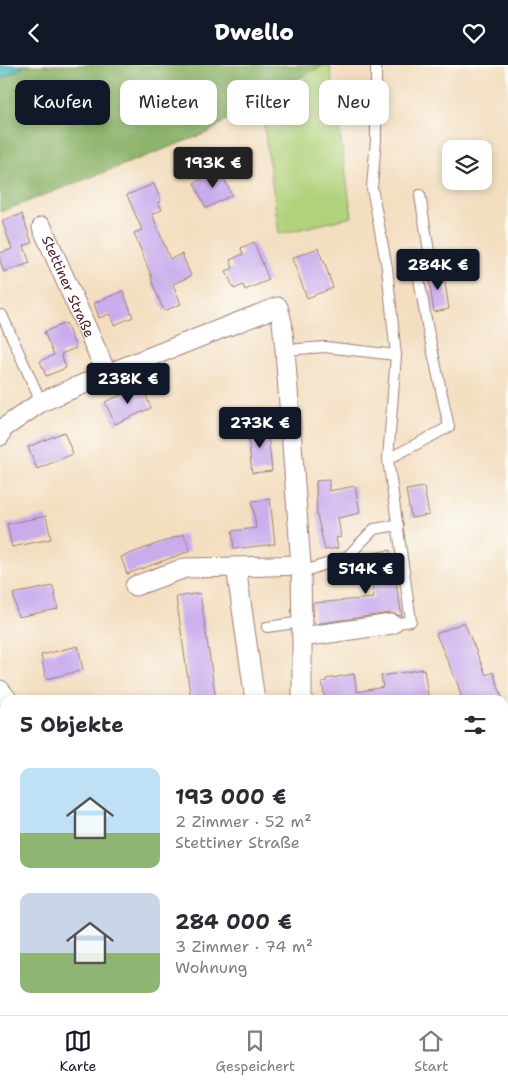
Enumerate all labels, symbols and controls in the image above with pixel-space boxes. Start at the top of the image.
text: Dwello [214,18,294,47]
icon: back [20,19,48,47]
icon: heart [460,19,488,47]
chip: Kaufen [15,80,110,125]
chip: Mieten [120,80,217,125]
chip: Filter [227,80,309,125]
chip: Neu [319,80,389,125]
map controls [442,140,492,190]
button: layers [442,140,492,190]
pin: 193K € [172,147,254,189]
text: 193K € [185,152,241,173]
street label: Stettiner Straße [38,233,99,340]
pin: 284K € [397,249,479,291]
text: 284K € [408,254,468,275]
pin: 238K € [87,363,169,405]
text: 238K € [98,368,158,389]
pin: 273K € [219,407,301,449]
text: 273K € [230,412,290,433]
pin: 514K € [325,553,407,595]
text: 514K € [338,558,394,579]
text: 5 Objekte [20,711,124,739]
icon: filters [461,711,489,739]
text: 193 000 € [175,783,287,811]
icon: home [60,788,120,848]
text: 2 Zimmer · 52 m² [175,811,312,832]
text: Stettiner Straße [175,832,300,853]
text: 284 000 € [175,908,292,936]
icon: home [60,913,120,973]
text: 3 Zimmer · 74 m² [175,936,313,957]
text: Wohnung [175,957,247,978]
tab: Karte [60,1027,97,1075]
tab: Gespeichert [216,1027,295,1075]
tab: Start [414,1027,448,1075]

